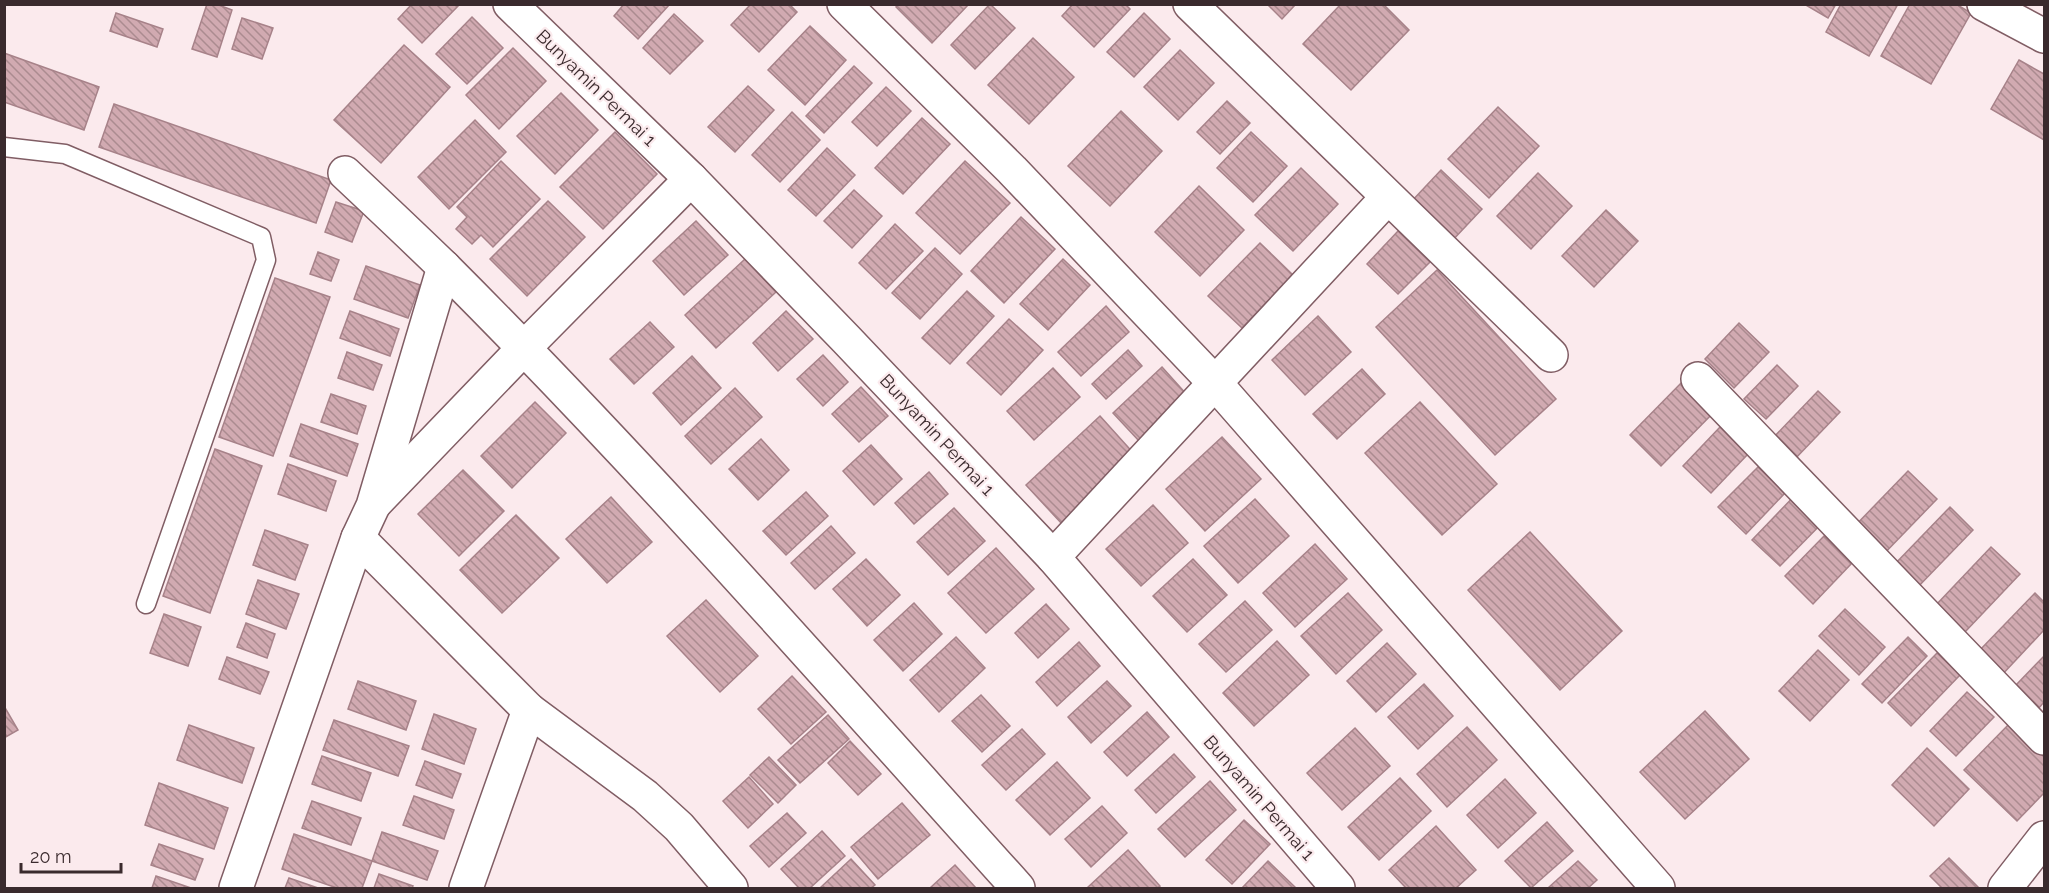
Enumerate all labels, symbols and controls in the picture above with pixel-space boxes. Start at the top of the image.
street label: Bunyamin Permai 1 [532,25,661,150]
street label: Bunyamin Permai 1 [876,370,999,500]
street label: Bunyamin Permai 1 [1200,731,1319,865]
scale bar [21,836,122,874]
text: 20 m [30,846,72,867]

